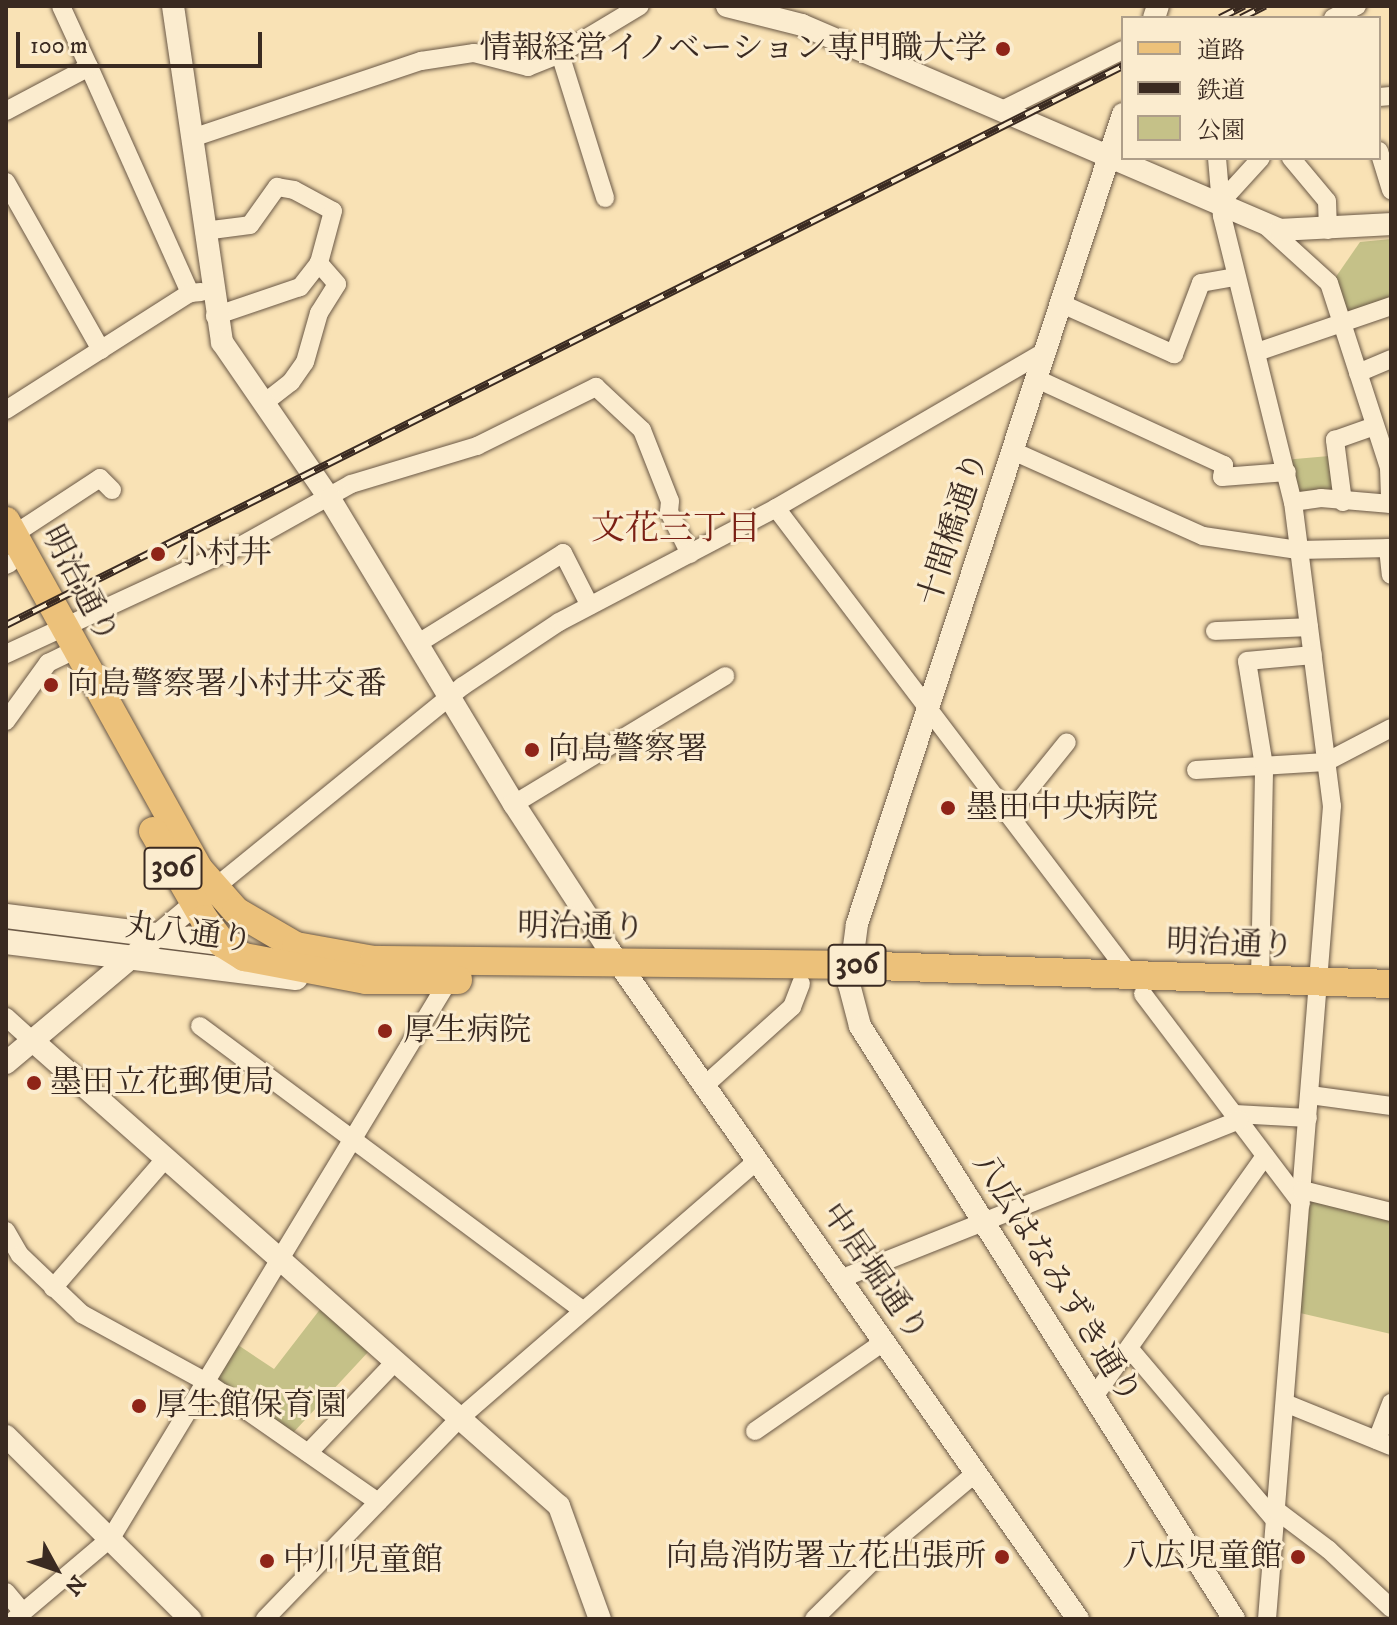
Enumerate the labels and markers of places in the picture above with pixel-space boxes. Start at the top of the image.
place label: 情報経営イノベーション専門職大学 [475,30,987,68]
marker: 情報経営イノベーション専門職大学 [994,40,1012,58]
place label: 小村井 [176,535,272,573]
marker: 小村井 [147,543,169,565]
place label: 向島警察署小村井交番 [67,666,387,704]
marker: 向島警察署小村井交番 [42,676,60,694]
place label: 向島警察署 [548,731,708,769]
marker: 向島警察署 [523,741,541,759]
place label: 墨田中央病院 [966,789,1158,827]
marker: 墨田中央病院 [937,797,959,819]
place label: 厚生病院 [403,1012,531,1050]
marker: 厚生病院 [374,1020,396,1042]
place label: 墨田立花郵便局 [50,1064,274,1102]
marker: 墨田立花郵便局 [25,1074,43,1092]
place label: 厚生館保育園 [155,1387,347,1425]
marker: 厚生館保育園 [130,1397,148,1415]
place label: 向島消防署立花出張所 [666,1538,986,1576]
place label: 八広児童館 [1122,1538,1282,1576]
place label: 中川児童館 [283,1542,443,1580]
marker: 向島消防署立花出張所 [993,1548,1011,1566]
marker: 八広児童館 [1289,1548,1307,1566]
marker: 中川児童館 [258,1552,276,1570]

